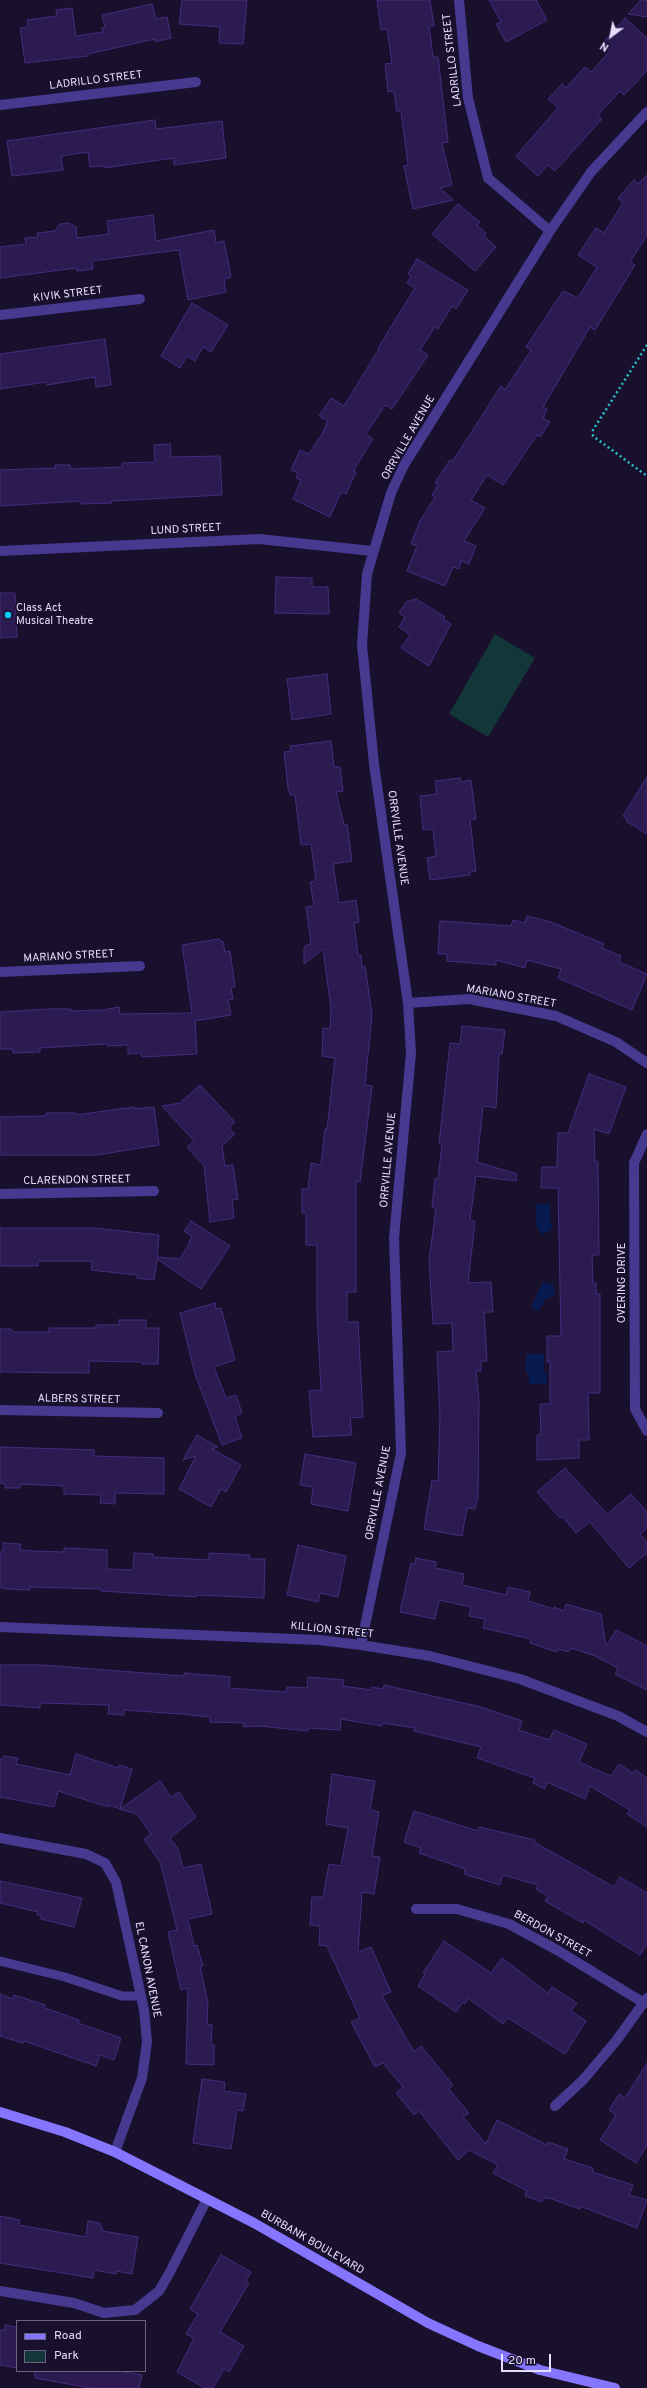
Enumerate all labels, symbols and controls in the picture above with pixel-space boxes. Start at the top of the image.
street label: LADRILLO STREET [441,13,465,107]
north arrow [591,16,631,56]
text: N [598,38,612,54]
street label: LADRILLO STREET [49,69,143,93]
street label: KIVIK STREET [32,284,104,306]
street label: ORRVILLE AVENUE [379,393,439,483]
street label: LUND STREET [150,522,222,538]
place label: Class Act Musical Theatre [16,602,94,628]
marker: Class Act Musical Theatre [3,610,13,620]
street label: ORRVILLE AVENUE [384,790,410,886]
street label: MARIANO STREET [23,948,115,966]
street label: MARIANO STREET [465,983,557,1011]
street label: ORRVILLE AVENUE [378,1112,400,1208]
street label: CLARENDON STREET [23,1173,131,1189]
street label: OVERING DRIVE [616,1243,630,1323]
street label: ALBERS STREET [37,1393,121,1407]
street label: ORRVILLE AVENUE [363,1445,395,1541]
street label: KILLION STREET [290,1620,374,1642]
street label: BERDON STREET [511,1908,593,1962]
street label: EL CANON AVENUE [131,1921,163,2019]
street label: BURBANK BOULEVARD [258,2208,366,2278]
legend [16,2320,146,2372]
text: Road [54,2328,82,2344]
scale bar [503,2346,553,2372]
text: Park [54,2348,79,2364]
text: 20 m [508,2353,536,2369]

